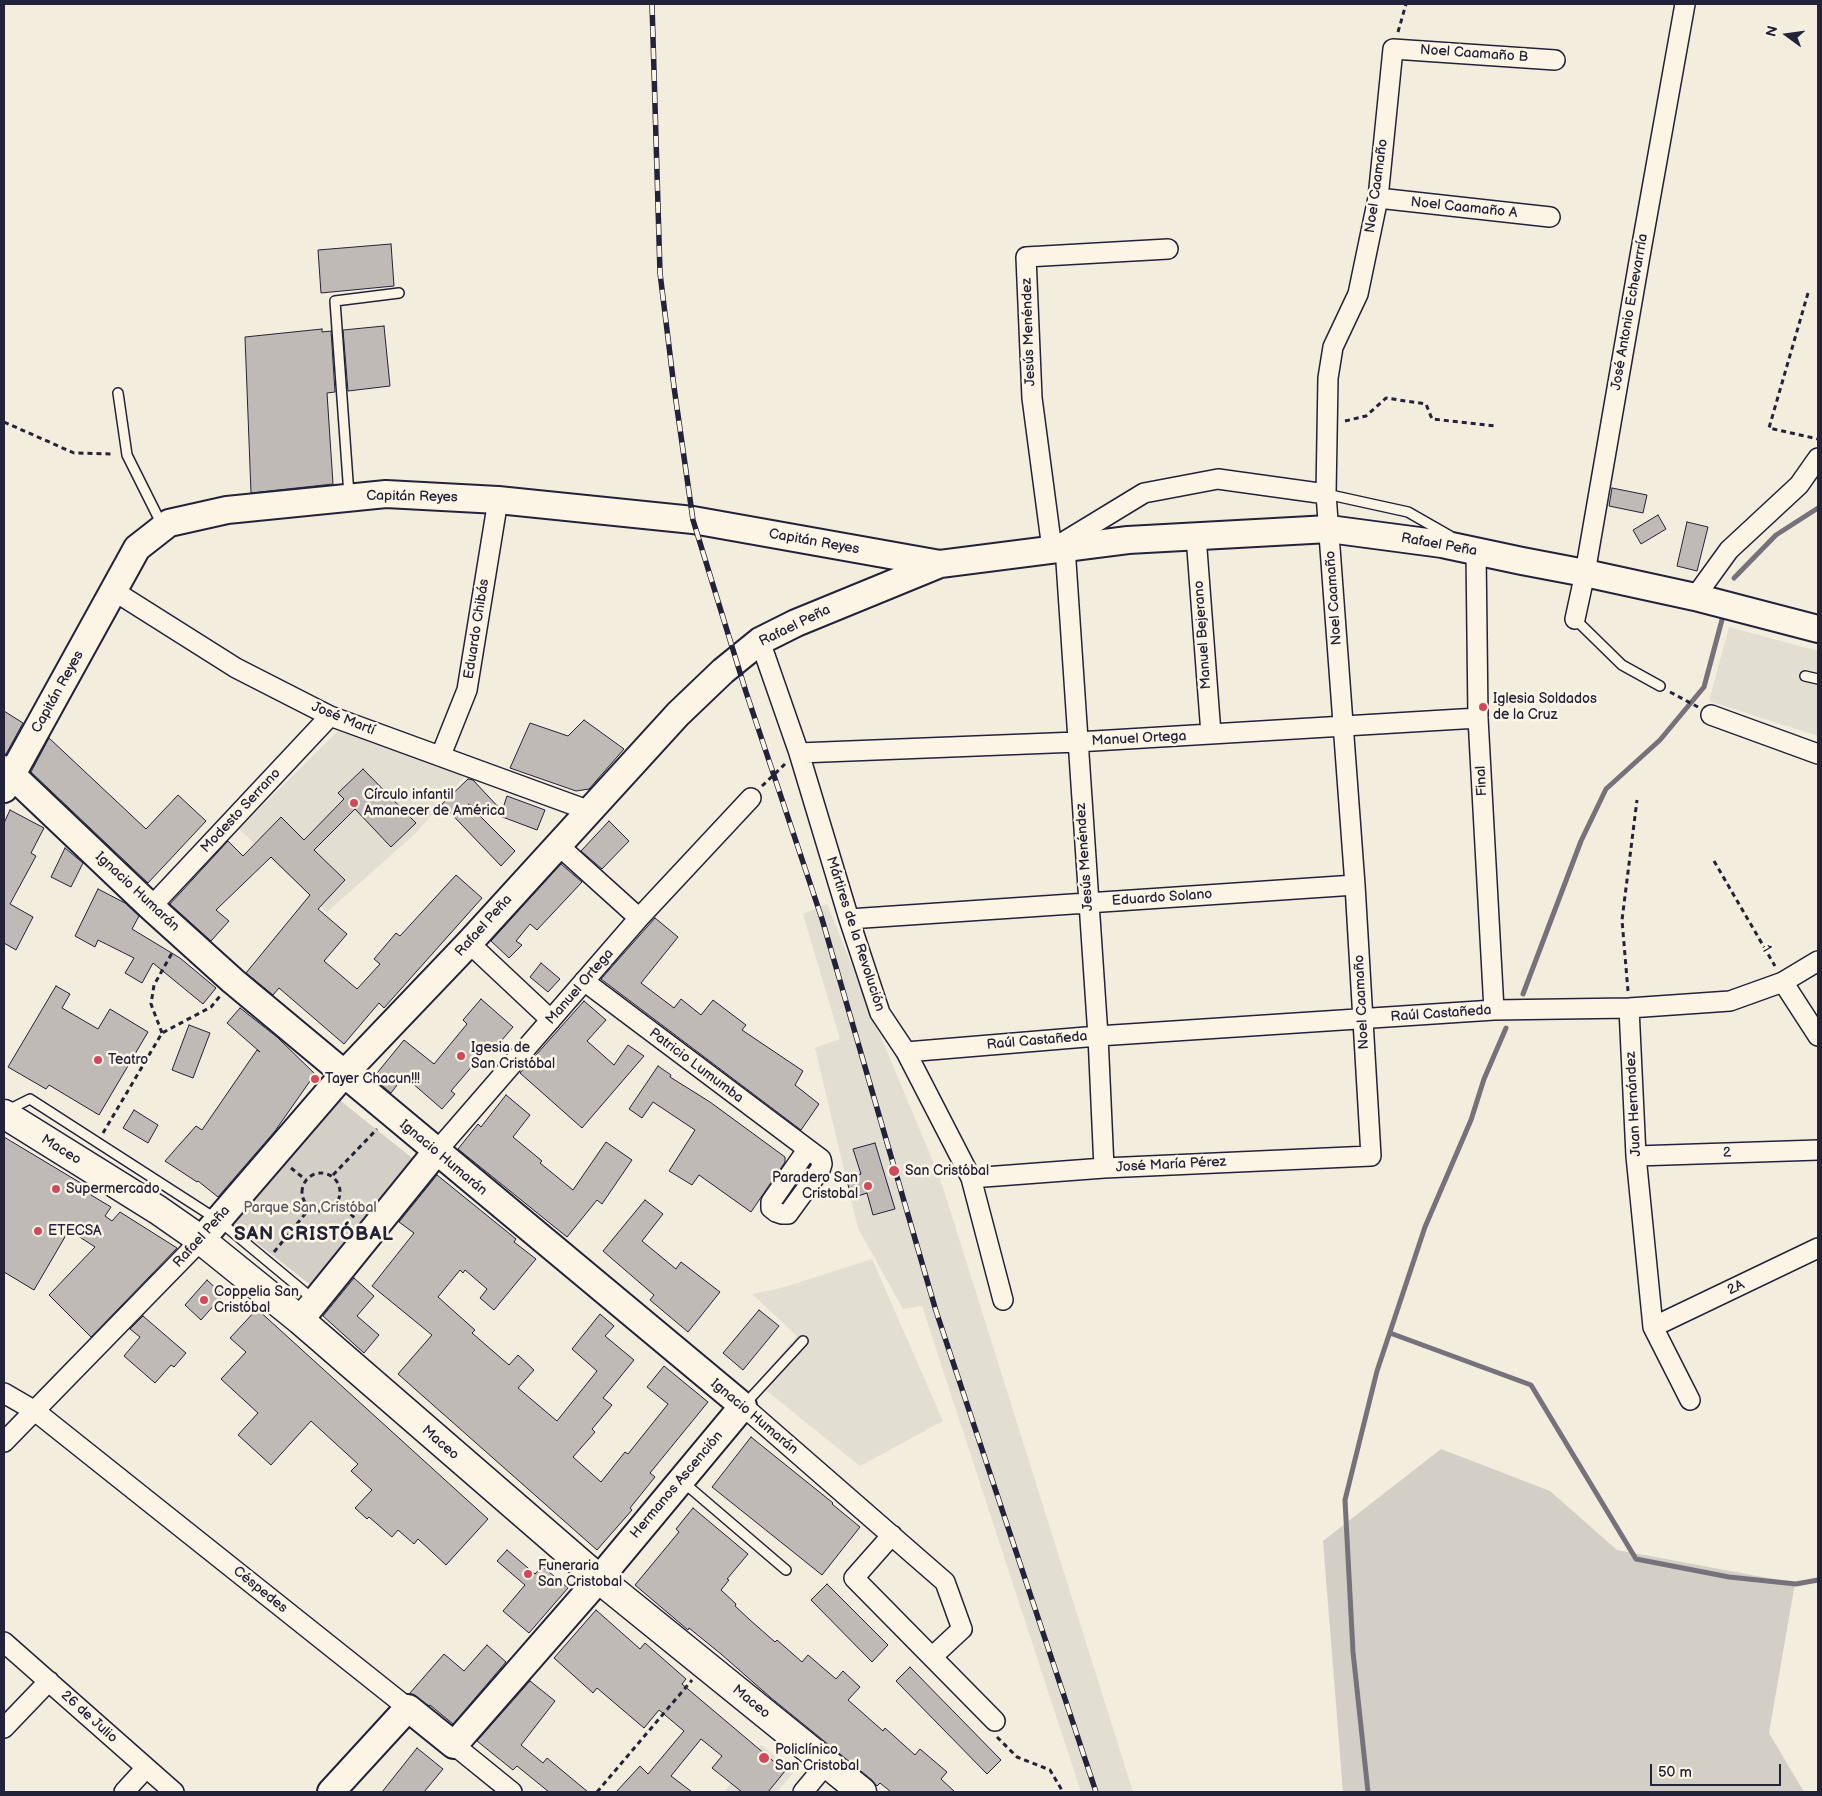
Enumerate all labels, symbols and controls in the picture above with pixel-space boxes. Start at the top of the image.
north arrow [1762,10,1812,60]
text: N [1762,24,1781,38]
street label: Noel Caamaño B [1419,42,1529,66]
street label: Noel Caamaño [1362,138,1392,234]
street label: Noel Caamaño A [1410,194,1518,222]
street label: José Antonio Echevarrría [1608,232,1652,392]
street label: Jesús Menéndez [1019,278,1039,386]
street label: Capitán Reyes [366,488,458,506]
street label: Capitán Reyes [767,526,861,558]
street label: Rafael Peña [1400,530,1478,560]
street label: Noel Caamaño [1322,550,1346,646]
street label: Eduardo Chibás [461,578,493,680]
street label: Manuel Bejerano [1191,580,1215,690]
street label: Rafael Peña [757,602,833,650]
street label: Capitán Reyes [28,648,88,736]
place label: Iglesia Soldados de la Cruz [1493,691,1597,724]
street label: José Martí [309,699,377,739]
marker: Iglesia Soldados de la Cruz [1477,701,1489,713]
street label: Manuel Ortega [1091,728,1187,750]
street label: Modesto Serrano [198,765,284,857]
street label: Final [1473,765,1491,797]
place label: Círculo infantil Amanecer de América [364,787,505,820]
marker: Círculo infantil Amanecer de América [348,797,360,809]
street label: Jesús Menéndez [1073,802,1097,912]
street label: Ignacio Humarán [91,849,183,935]
street label: Mártires de la Revolución [822,855,888,1013]
street label: Eduardo Solano [1111,886,1213,910]
street label: Rafael Peña [452,892,516,960]
street label: 1 [1757,942,1775,956]
street label: Manuel Ortega [543,946,617,1028]
street label: Noel Caamaño [1351,954,1373,1050]
street label: Raúl Castañeda [1390,1002,1492,1026]
street label: Patricio Lumumba [645,1025,747,1107]
street label: Raúl Castañeda [986,1028,1088,1054]
place label: Igesia de San Cristóbal [471,1040,555,1072]
marker: Igesia de San Cristóbal [455,1050,467,1062]
street label: Juan Hernández [1623,1051,1645,1157]
place label: Teatro [108,1052,148,1068]
marker: Teatro [92,1054,104,1066]
place label: Tayer Chacun!!! [325,1071,420,1087]
marker: Tayer Chacun!!! [309,1073,321,1085]
street label: Ignacio Humarán [396,1117,490,1199]
street label: Maceo [38,1131,84,1169]
street label: 2 [1723,1144,1731,1162]
street label: José María Pérez [1115,1154,1227,1176]
place label: San Cristóbal [905,1163,989,1179]
marker: San Cristóbal [887,1164,901,1178]
place label: Paradero San Cristobal [772,1170,858,1202]
marker: Paradero San Cristobal [862,1180,874,1192]
place label: Supermercado [66,1181,160,1197]
marker: Supermercado [50,1183,62,1195]
park label: Parque San Cristóbal [243,1200,377,1216]
street label: Rafael Peña [170,1203,234,1271]
place label: ETECSA [48,1223,102,1239]
district label: SAN CRISTÓBAL [232,1224,396,1246]
marker: ETECSA [32,1225,44,1237]
street label: 2A [1725,1277,1747,1299]
place label: Coppelia San Cristóbal [214,1284,299,1316]
marker: Coppelia San Cristóbal [198,1294,210,1306]
street label: Ignacio Humarán [707,1376,801,1458]
street label: Maceo [418,1422,462,1464]
street label: Hermanos Ascención [627,1428,727,1542]
place label: Funeraria San Cristobal [538,1558,622,1590]
street label: Céspedes [229,1563,291,1617]
marker: Funeraria San Cristobal [522,1568,534,1580]
street label: Maceo [729,1682,773,1722]
street label: 26 de Julio [57,1687,121,1747]
place label: Policlínico San Cristobal [775,1742,859,1774]
marker: Policlínico San Cristobal [757,1751,771,1765]
scale bar [1652,1754,1783,1786]
text: 50 m [1658,1763,1692,1782]

